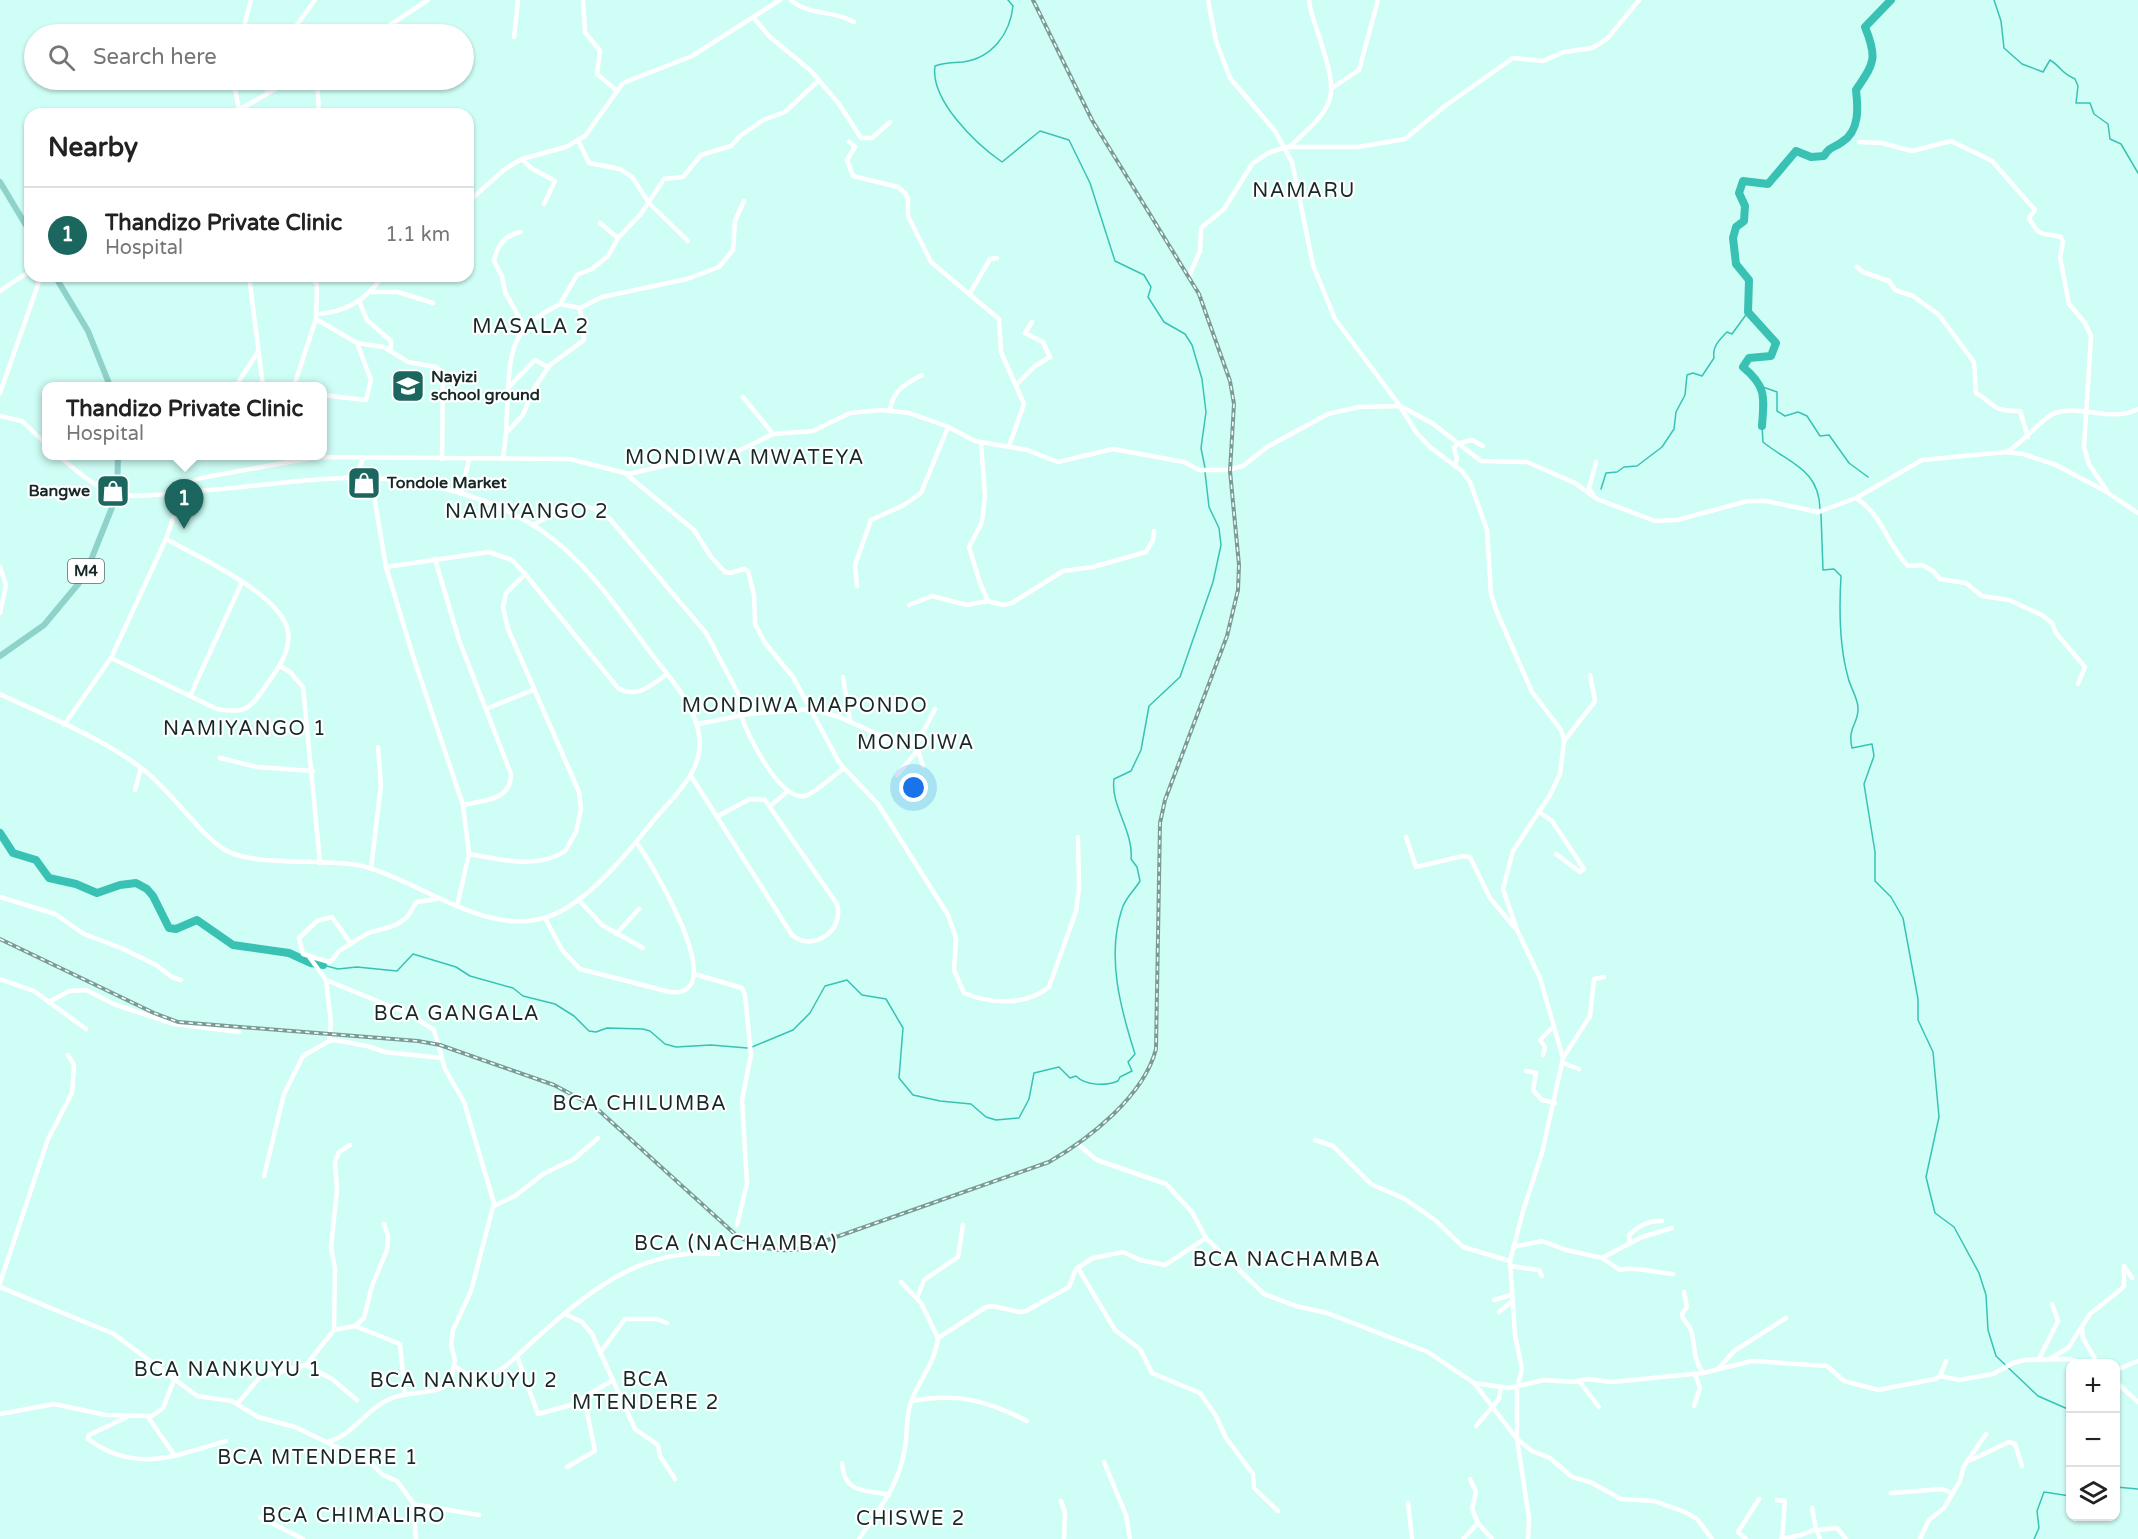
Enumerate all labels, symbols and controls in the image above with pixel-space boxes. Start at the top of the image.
search box [24,24,474,90]
icon: search [45,41,78,74]
text: Search here [93,44,217,70]
text: Nearby [48,132,138,163]
district label: NAMARU [1252,179,1356,203]
text: Thandizo Private Clinic [105,210,342,236]
text: 1 [61,223,74,247]
text: 1.1 km [385,223,450,247]
text: Hospital [105,236,183,260]
district label: MASALA 2 [472,315,590,339]
place label: Nayizi school ground [431,367,540,405]
school or university icon: Nayizi school ground [390,368,426,404]
popup [42,382,327,460]
text: Thandizo Private Clinic [66,396,303,422]
text: Hospital [66,422,144,446]
district label: MONDIWA MWATEYA [625,446,865,470]
shop icon: Tondole Market [346,465,382,501]
shop icon: Bangwe [95,473,131,509]
place label: Tondole Market [386,473,507,493]
pin: 1 [164,480,204,529]
place label: Bangwe [28,481,90,501]
district label: NAMIYANGO 2 [445,500,609,524]
road number: M4 [68,559,104,583]
district label: MONDIWA MAPONDO [682,694,928,718]
district label: NAMIYANGO 1 [163,717,327,741]
district label: MONDIWA [857,731,975,755]
your location [899,773,928,802]
district label: BCA GANGALA [374,1002,540,1026]
district label: BCA CHILUMBA [553,1092,727,1116]
district label: BCA (NACHAMBA) [634,1232,838,1256]
district label: BCA NACHAMBA [1193,1248,1381,1272]
district label: BCA NANKUYU 1 [134,1358,322,1382]
map controls [2066,1359,2120,1521]
button: + [2066,1359,2120,1413]
district label: BCA MTENDERE 2 [572,1368,720,1415]
district label: BCA NANKUYU 2 [370,1369,558,1393]
button: − [2066,1413,2120,1467]
district label: BCA MTENDERE 1 [217,1446,419,1470]
button: layers [2066,1467,2120,1521]
district label: BCA CHIMALIRO [262,1504,446,1528]
district label: CHISWE 2 [856,1507,966,1531]

